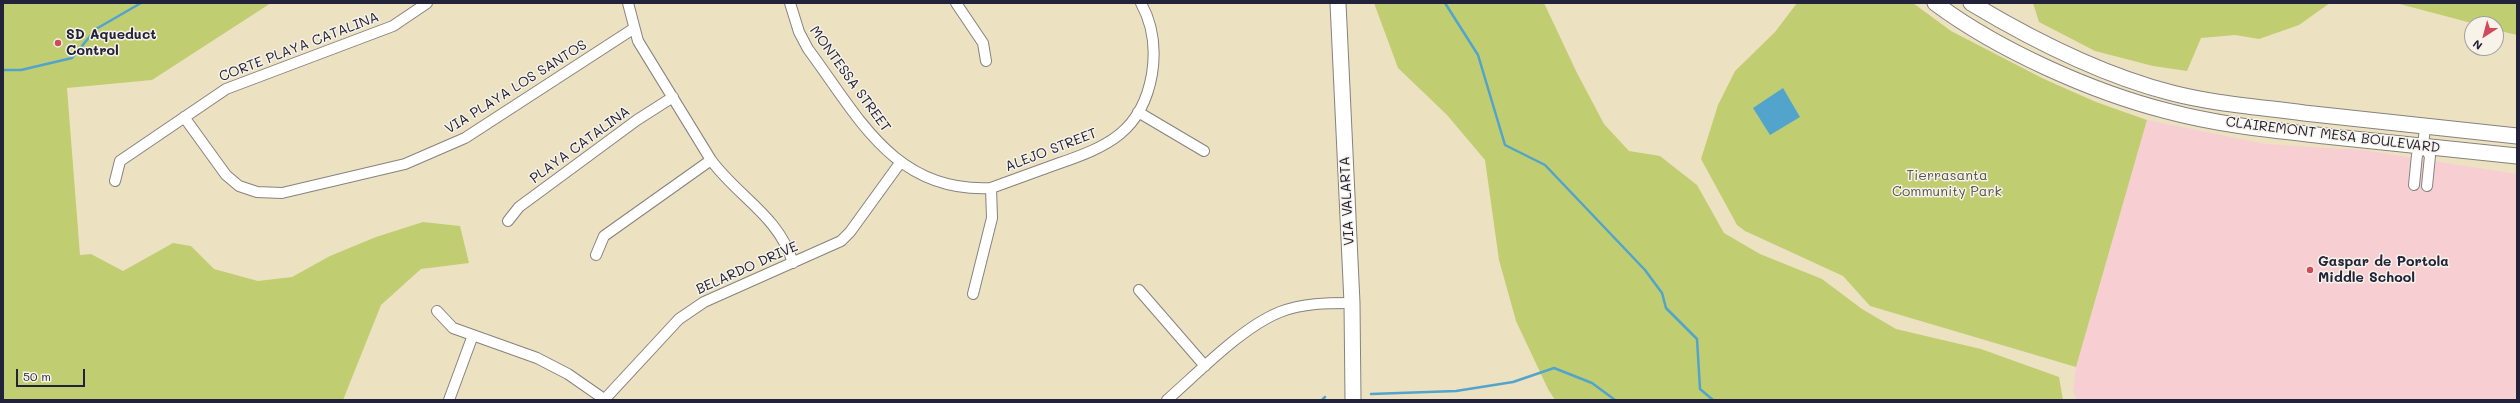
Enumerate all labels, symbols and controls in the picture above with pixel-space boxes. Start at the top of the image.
street label: CORTE PLAYA CATALINA [217,9,381,85]
north arrow [2464,16,2504,56]
street label: MONTESSA STREET [806,23,894,135]
place label: SD Aqueduct Control [66,27,156,60]
street label: VIA PLAYA LOS SANTOS [442,36,590,138]
text: N [2469,37,2485,54]
marker: SD Aqueduct Control [53,38,63,48]
street label: PLAYA CATALINA [527,103,633,187]
street label: CLAIREMONT MESA BOULEVARD [2225,114,2441,156]
street label: ALEJO STREET [1003,125,1099,175]
street label: VIA VALARTA [1336,156,1358,246]
park label: Tierrasanta Community Park [1892,168,2002,200]
street label: BELARDO DRIVE [693,238,801,298]
place label: Gaspar de Portola Middle School [2318,254,2449,286]
marker: Gaspar de Portola Middle School [2305,265,2315,275]
scale bar [18,361,87,387]
text: 50 m [23,368,51,384]

